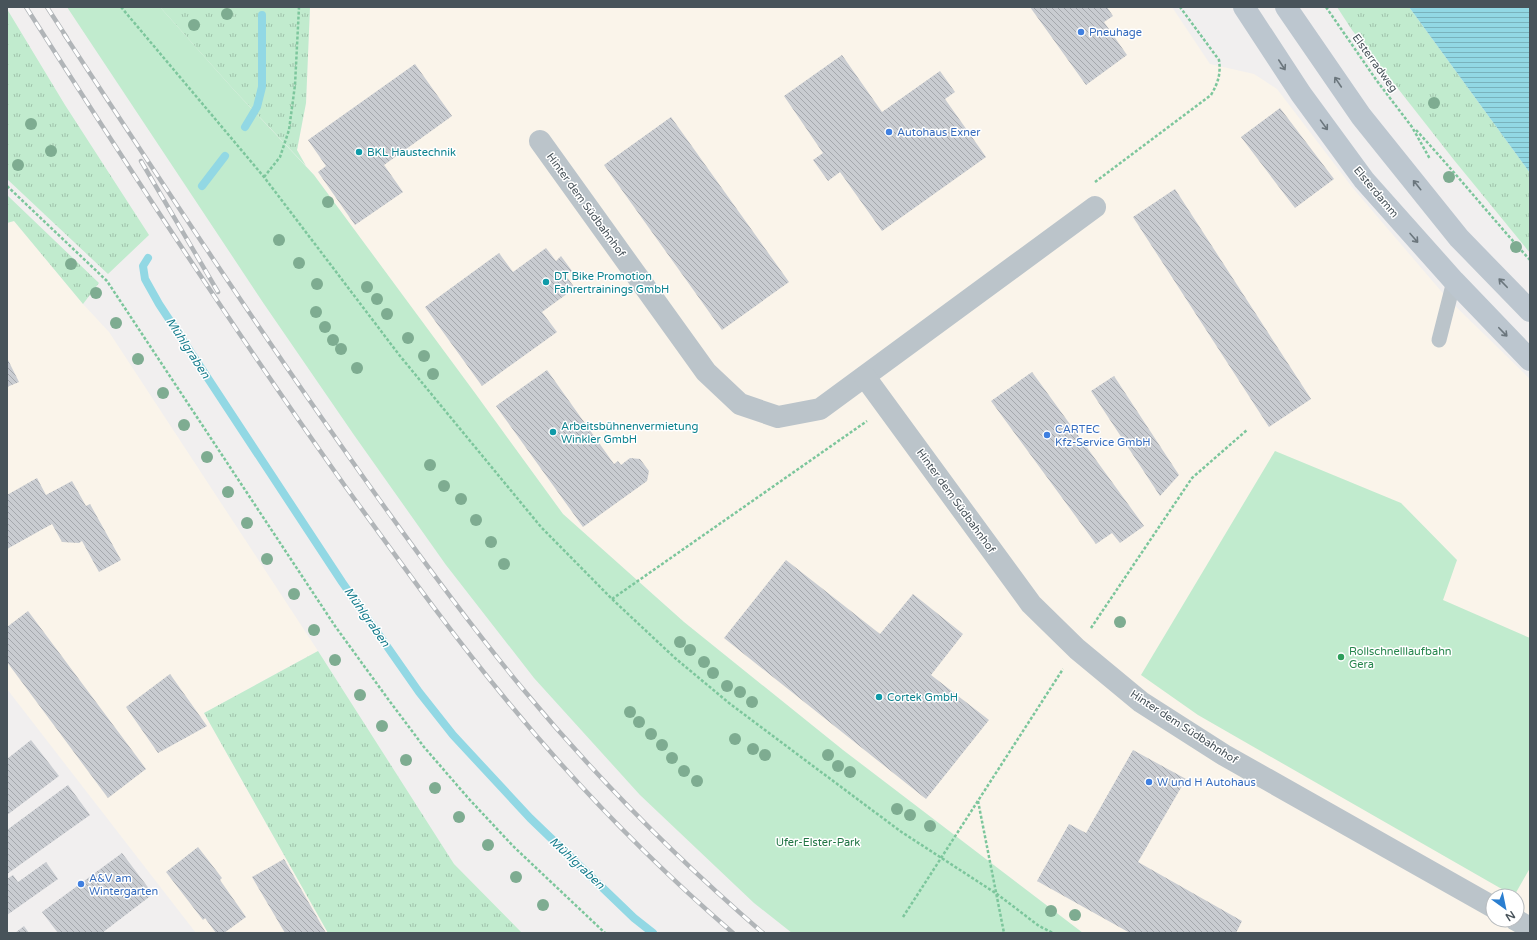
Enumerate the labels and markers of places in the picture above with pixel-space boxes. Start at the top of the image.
place label: Pneuhage [1089,26,1142,39]
marker: Pneuhage [1076,27,1086,37]
place label: Autohaus Exner [897,126,981,139]
marker: Autohaus Exner [884,127,894,137]
place label: BKL Haustechnik [367,146,456,159]
marker: BKL Haustechnik [354,147,364,157]
place label: DT Bike Promotion Fahrertrainings GmbH [554,270,669,296]
marker: DT Bike Promotion Fahrertrainings GmbH [541,277,551,287]
place label: Arbeitsbühnenvermietung Winkler GmbH [561,420,698,446]
place label: CARTEC Kfz-Service GmbH [1055,423,1151,449]
marker: Arbeitsbühnenvermietung Winkler GmbH [548,427,558,437]
marker: CARTEC Kfz-Service GmbH [1042,430,1052,440]
place label: Rollschnelllaufbahn Gera [1349,645,1452,671]
marker: Rollschnelllaufbahn Gera [1336,652,1346,662]
place label: Cortek GmbH [887,691,958,704]
marker: Cortek GmbH [874,692,884,702]
place label: W und H Autohaus [1157,776,1256,789]
marker: W und H Autohaus [1144,777,1154,787]
place label: A&V am Wintergarten [89,872,158,898]
marker: A&V am Wintergarten [76,879,86,889]

